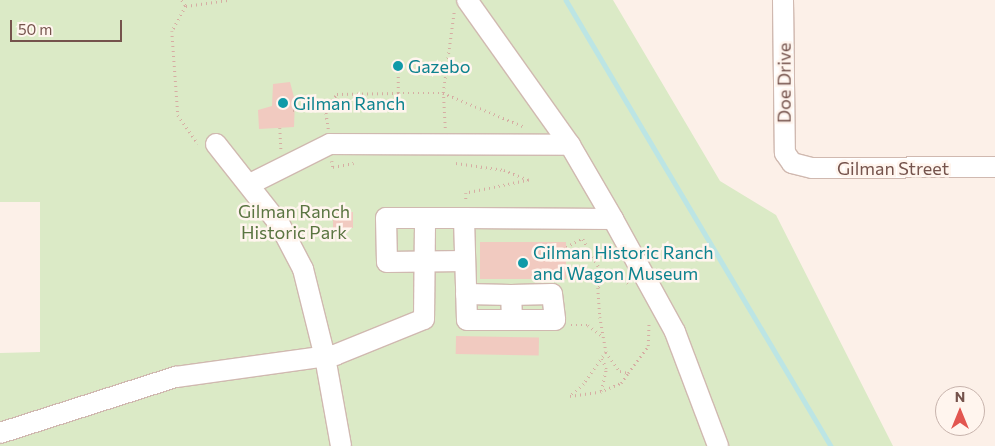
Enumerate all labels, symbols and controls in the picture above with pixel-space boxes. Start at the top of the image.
scale bar [12,10,125,42]
text: 50 m [18,20,52,38]
street label: Doe Drive [773,43,795,123]
place label: Gazebo [408,55,470,77]
marker: Gazebo [392,60,404,72]
place label: Gilman Ranch [293,92,405,114]
marker: Gilman Ranch [277,97,289,109]
street label: Gilman Street [837,157,949,179]
park label: Gilman Ranch Historic Park [238,201,350,243]
place label: Gilman Historic Ranch and Wagon Museum [533,242,714,284]
marker: Gilman Historic Ranch and Wagon Museum [517,257,529,269]
north arrow [935,386,985,436]
text: N [955,388,965,405]

